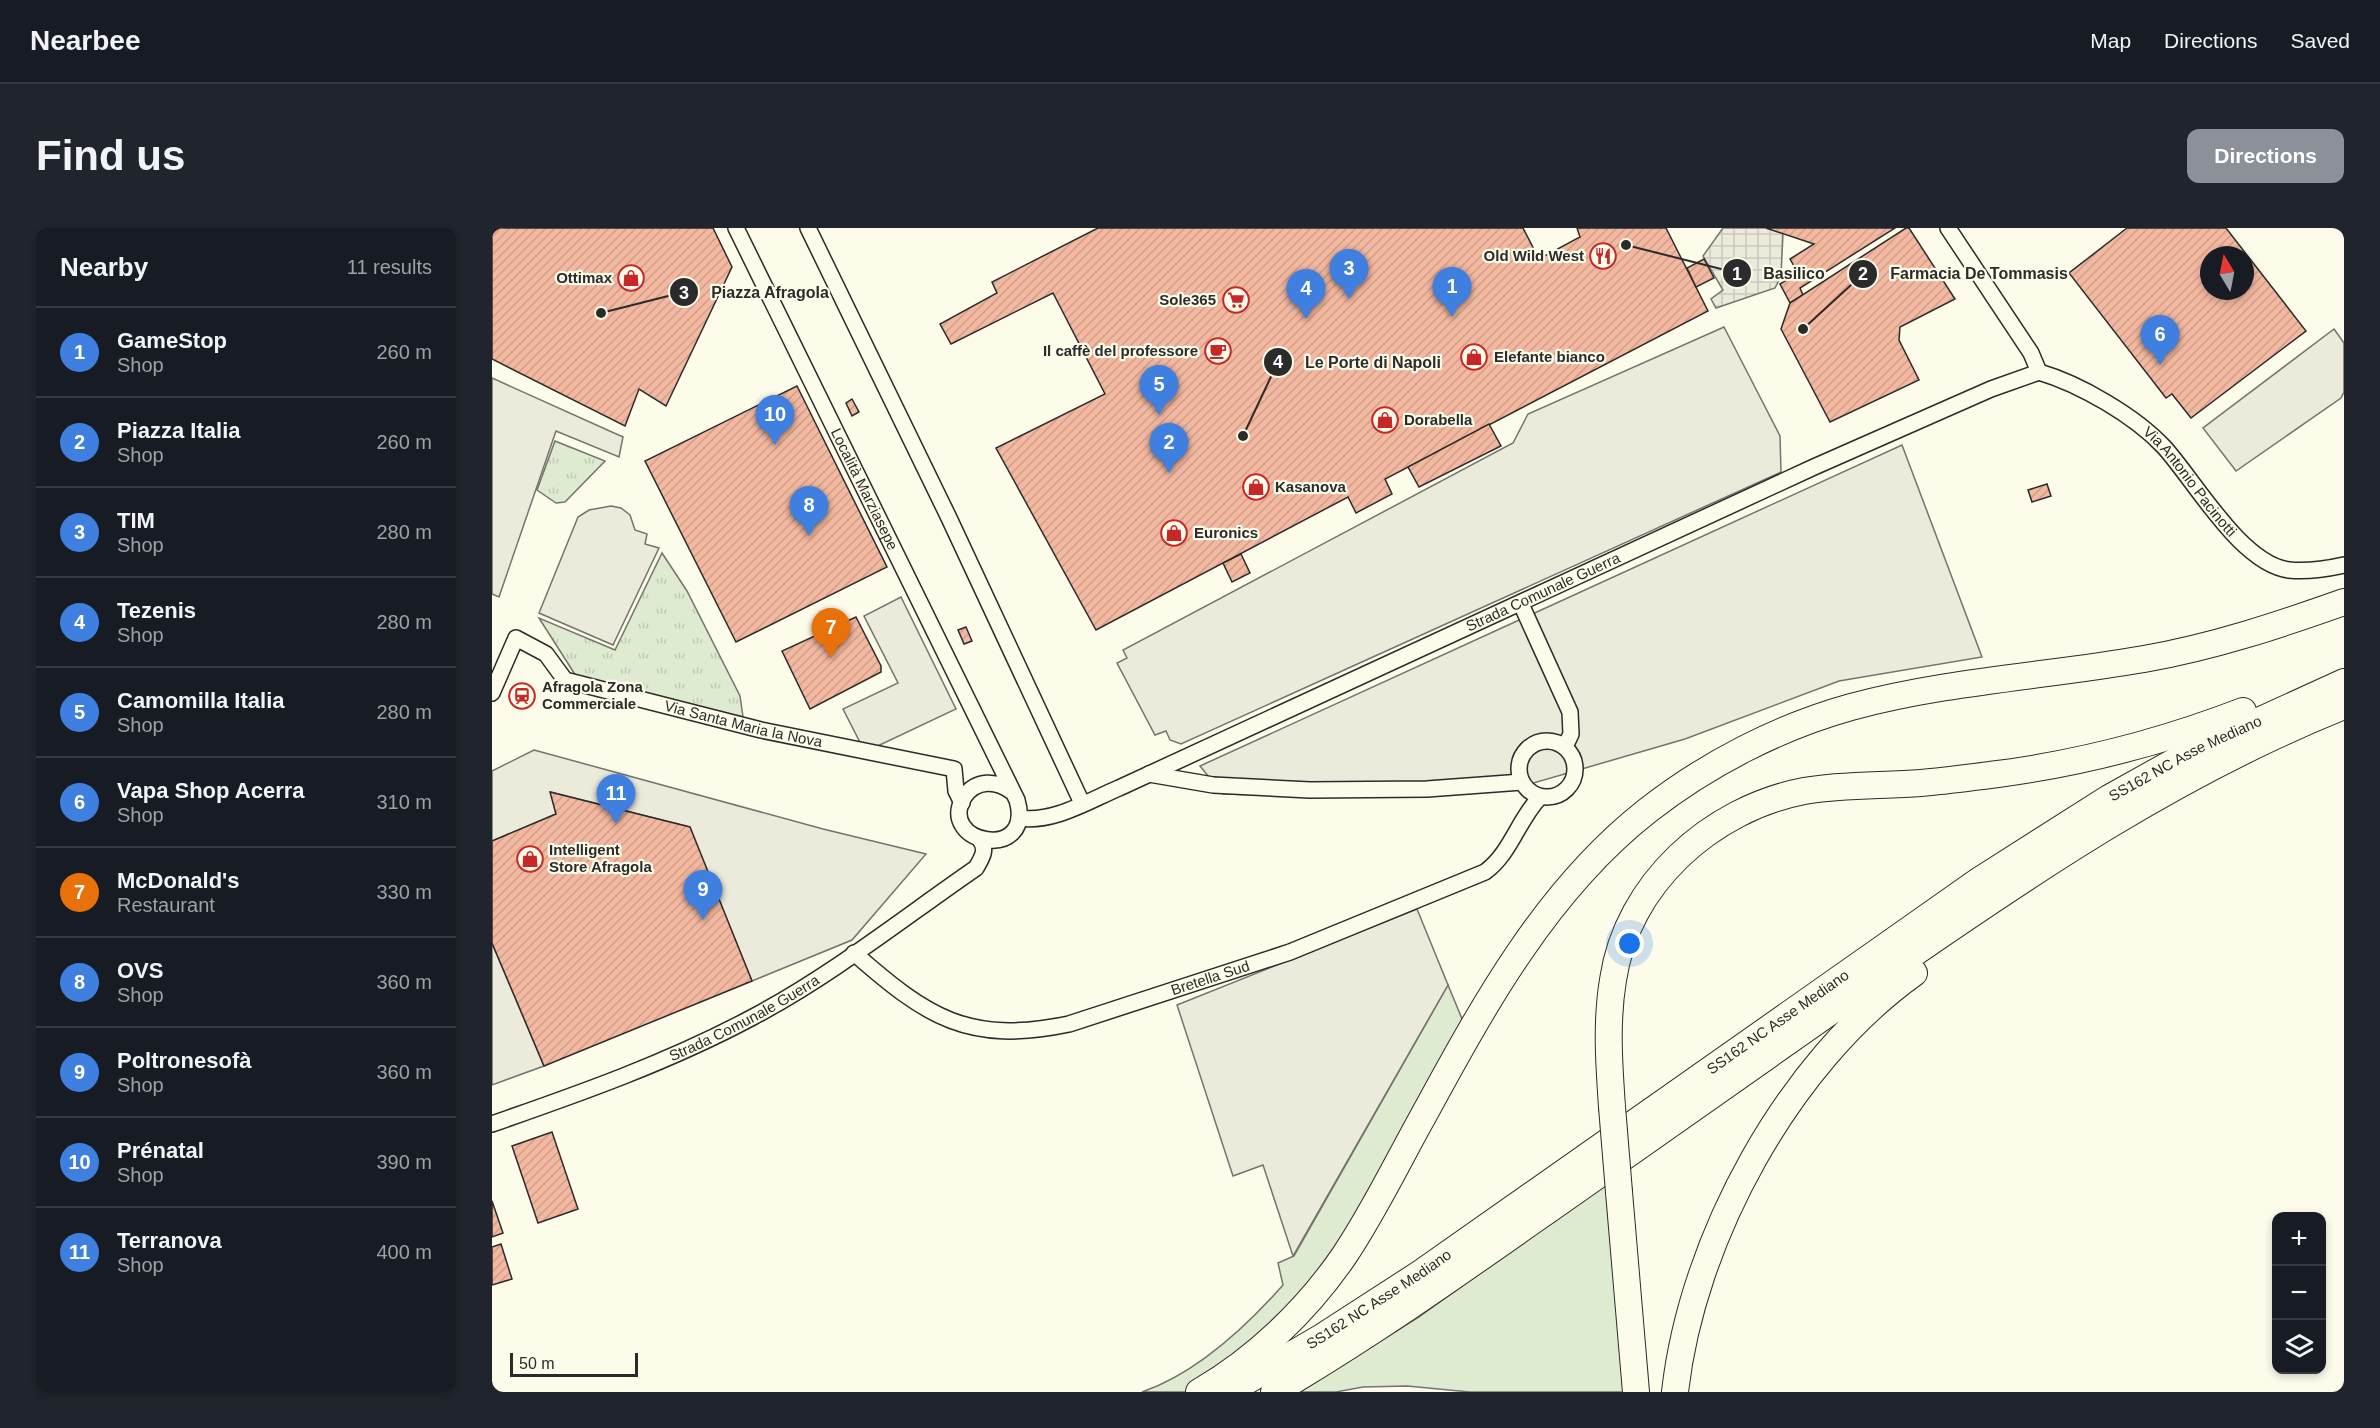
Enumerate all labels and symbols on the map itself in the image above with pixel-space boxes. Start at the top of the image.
restaurant icon: Old Wild West [1588,241,1618,271]
north arrow [2200,246,2254,300]
place label: Old Wild West [1484,247,1584,264]
pin: 3 [1330,250,1368,299]
callout: Basilico [1722,256,1837,290]
callout: Farmacia De Tommasis [1848,257,2079,291]
shop icon: Ottimax [616,263,646,293]
text: 1 [1732,264,1742,284]
text: 2 [1858,264,1868,284]
text: Basilico [1763,265,1825,282]
text: Farmacia De Tommasis [1890,265,2068,282]
pin: 1 [1432,268,1472,317]
place label: Ottimax [556,269,613,286]
pin: 4 [1286,270,1326,319]
callout: Piazza Afragola [669,275,841,309]
text: 3 [679,283,689,303]
text: Piazza Afragola [711,284,829,301]
supermarket icon: Sole365 [1221,285,1251,315]
place label: Sole365 [1159,291,1216,308]
pin: 6 [2140,316,2180,365]
cafe icon: Il caffè del professore [1203,336,1233,366]
place label: Il caffè del professore [1043,342,1198,359]
shop icon: Elefante bianco [1459,342,1489,372]
callout: Le Porte di Napoli [1263,345,1453,379]
place label: Elefante bianco [1494,348,1605,365]
text: 4 [1273,352,1283,372]
text: Le Porte di Napoli [1305,354,1441,371]
pin: 5 [1140,366,1178,415]
pin: 10 [756,396,794,445]
shop icon: Dorabella [1370,405,1400,435]
place label: Dorabella [1404,411,1473,428]
street label: Via Antonio Pacinotti [2140,423,2240,540]
pin: 2 [1150,424,1188,473]
street label: Località Marziasepe [828,425,902,553]
shop icon: Kasanova [1241,472,1271,502]
place label: Kasanova [1275,478,1347,495]
pin: 8 [790,486,828,536]
shop icon: Euronics [1159,518,1189,548]
place label: Euronics [1194,524,1258,541]
street label: Strada Comunale Guerra [1463,549,1623,635]
pin: 7 [812,608,850,658]
place label: Afragola Zona Commerciale [542,678,643,712]
station icon: Afragola Zona Commerciale [507,681,537,711]
street label: Via Santa Maria la Nova [663,697,824,750]
street label: SS162 NC Asse Mediano [2106,712,2264,804]
pin: 11 [596,774,636,824]
place label: Intelligent Store Afragola [549,841,652,875]
shop icon: Intelligent Store Afragola [515,844,545,874]
pin: 9 [684,870,722,920]
your location [1615,929,1644,958]
street label: Bretella Sud [1169,957,1252,998]
street label: SS162 NC Asse Mediano [1703,966,1852,1077]
street label: Strada Comunale Guerra [666,971,823,1064]
street label: SS162 NC Asse Mediano [1303,1246,1454,1352]
scale bar [510,1350,638,1378]

